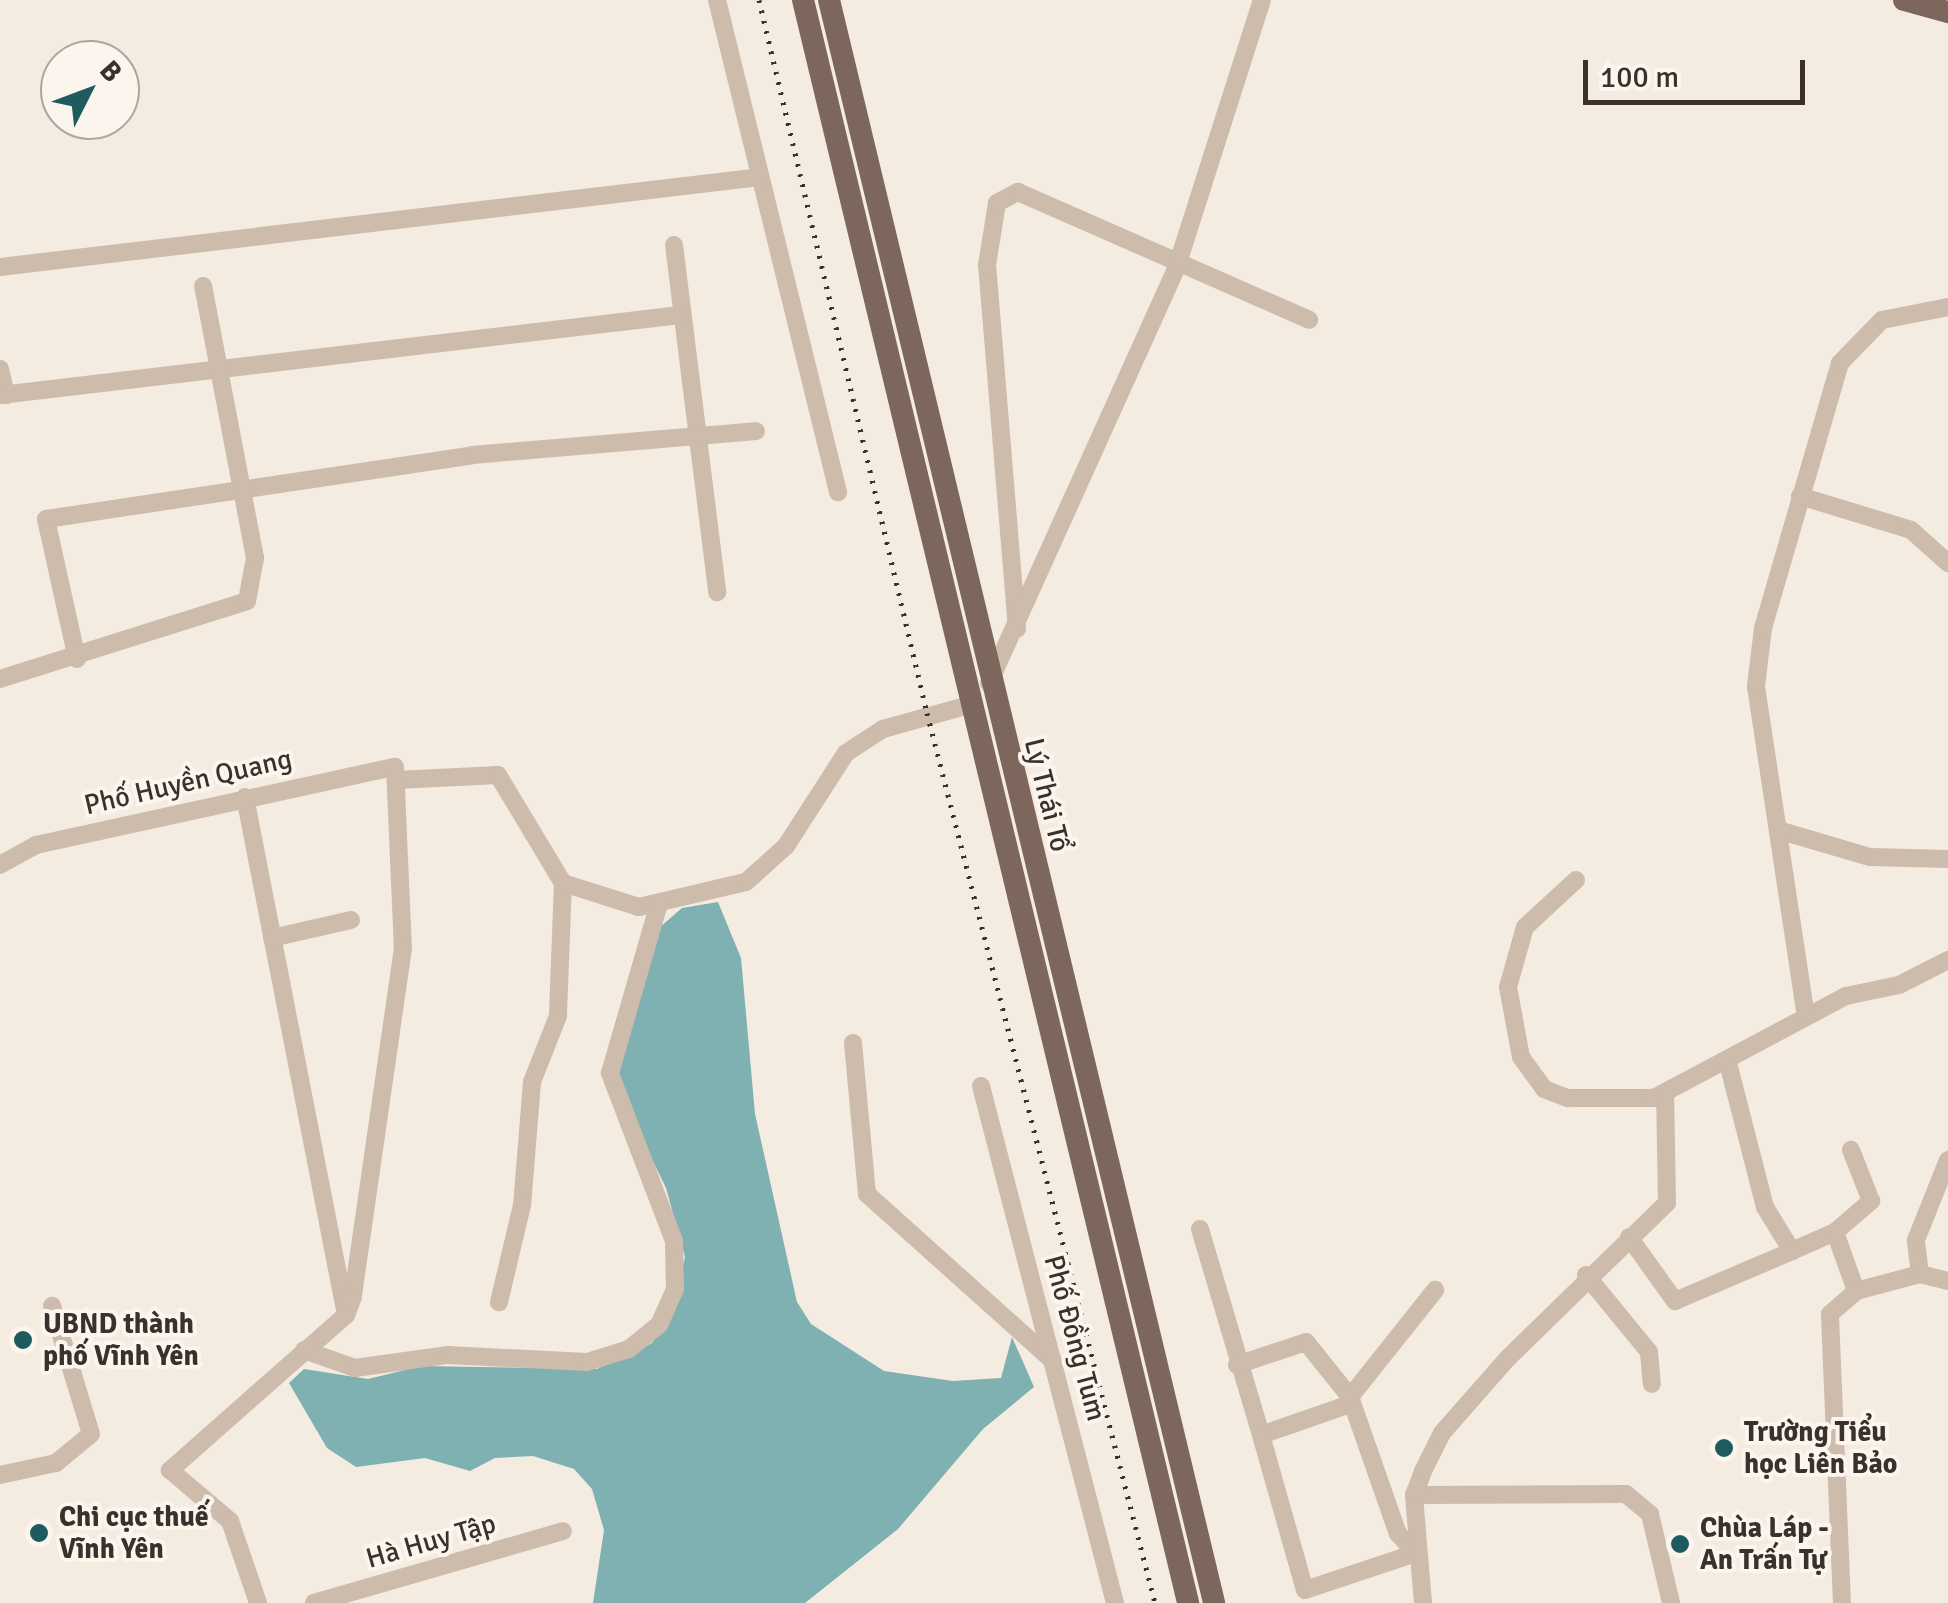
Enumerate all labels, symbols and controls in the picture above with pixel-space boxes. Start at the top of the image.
north arrow [40,40,140,140]
scale bar [1588,40,1810,102]
text: B [92,53,129,89]
text: 100 m [1600,59,1679,96]
street label: Lý Thái Tổ [1017,735,1077,855]
street label: Phố Huyền Quang [81,742,295,822]
street label: Phố Đồng Tum [1037,1251,1113,1425]
place label: UBND thành phố Vĩnh Yên [43,1307,199,1373]
marker: UBND thành phố Vĩnh Yên [12,1329,34,1351]
place label: Trường Tiểu học Liên Bảo [1744,1415,1897,1481]
marker: Trường Tiểu học Liên Bảo [1713,1437,1735,1459]
place label: Chi cục thuế Vĩnh Yên [59,1500,209,1566]
street label: Hà Huy Tập [362,1506,500,1576]
place label: Chùa Láp - An Trấn Tự [1700,1511,1829,1577]
marker: Chi cục thuế Vĩnh Yên [28,1522,50,1544]
marker: Chùa Láp - An Trấn Tự [1669,1533,1691,1555]

